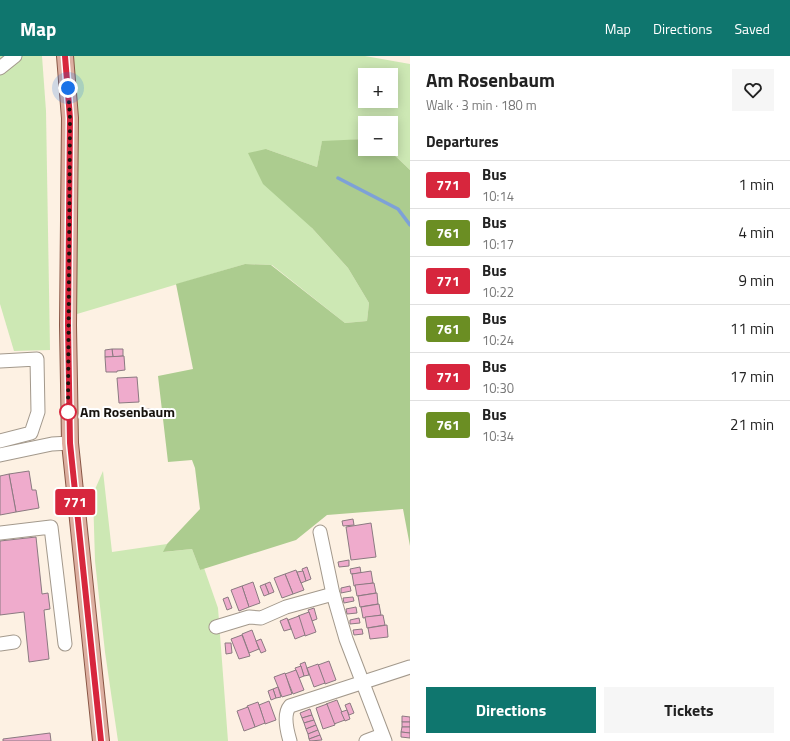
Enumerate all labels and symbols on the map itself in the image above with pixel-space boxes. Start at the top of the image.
your location [58,78,78,98]
place label: Am Rosenbaum [80,401,175,422]
marker: Am Rosenbaum [59,403,77,421]
line badge: 771 [52,489,98,515]

